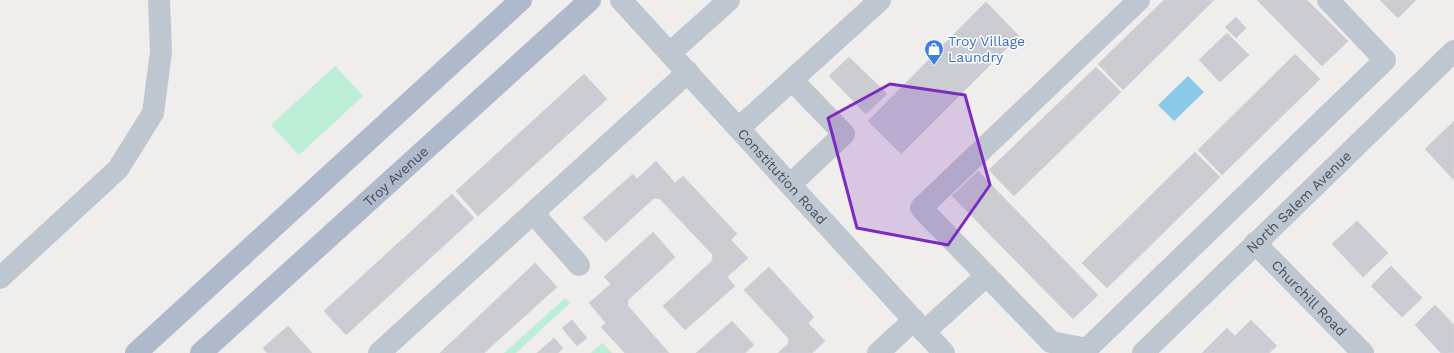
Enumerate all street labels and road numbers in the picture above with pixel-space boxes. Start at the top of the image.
street label: Constitution Road [735,125,830,227]
street label: Troy Avenue [360,143,431,210]
street label: North Salem Avenue [1243,148,1354,256]
street label: Churchill Road [1268,257,1350,339]

